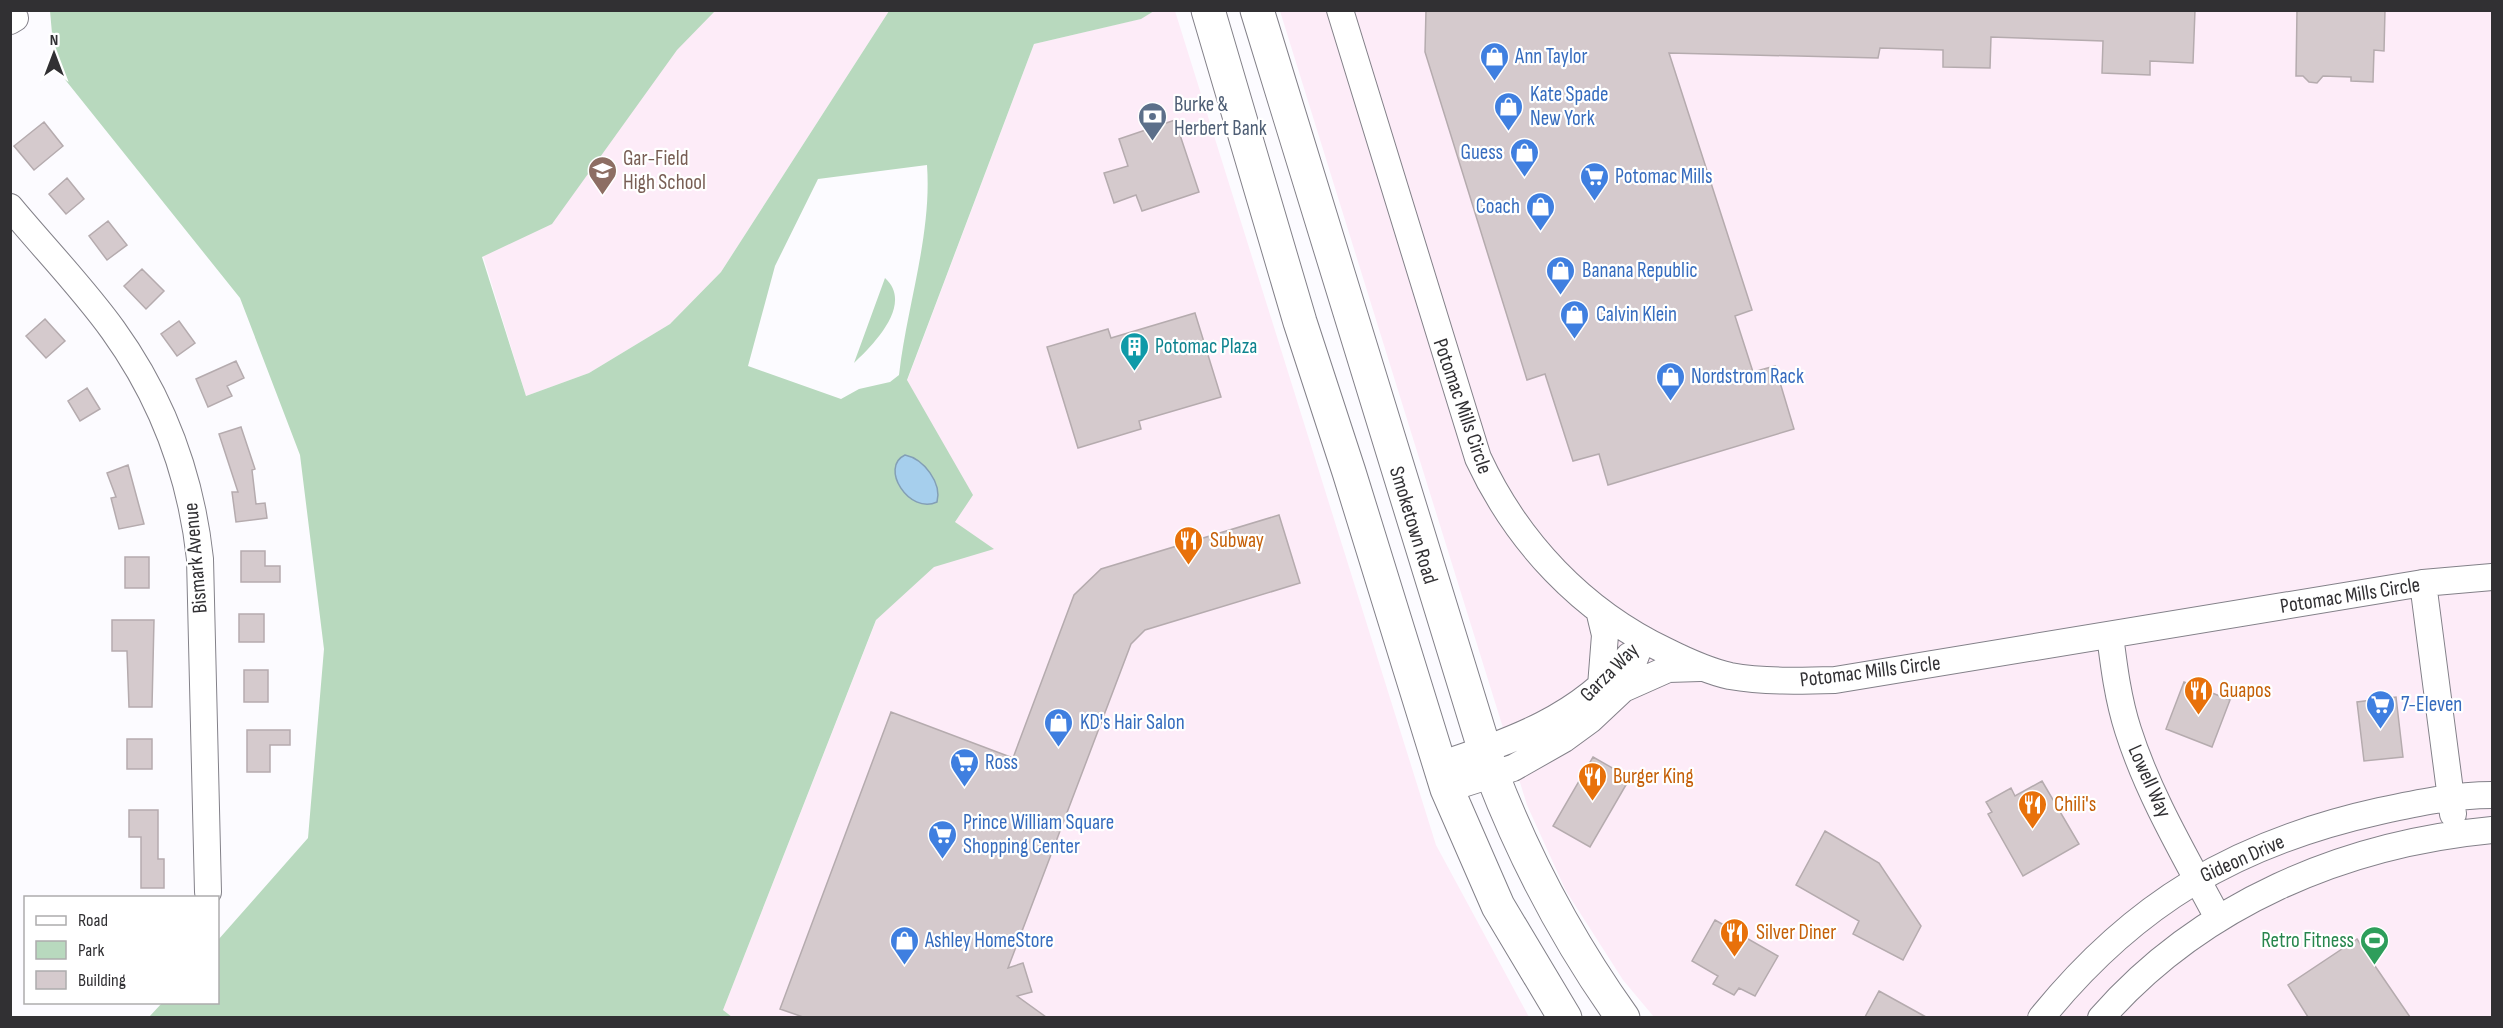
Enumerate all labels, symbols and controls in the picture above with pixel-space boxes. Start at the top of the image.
north arrow [24,24,84,84]
text: N [50,31,58,50]
shop icon: Ann Taylor [1478,40,1510,82]
place label: Ann Taylor [1514,44,1588,69]
place label: Kate Spade New York [1530,82,1608,131]
shop icon: Kate Spade New York [1493,90,1525,132]
place label: Burke & Herbert Bank [1174,92,1267,141]
bank icon: Burke & Herbert Bank [1137,100,1169,142]
shop icon: Guess [1508,136,1540,178]
place label: Guess [1460,140,1503,165]
place label: Gar-Field High School [623,146,706,195]
school or university icon: Gar-Field High School [586,154,618,196]
supermarket icon: Potomac Mills [1578,160,1610,202]
place label: Potomac Mills [1615,164,1713,189]
shop icon: Coach [1525,190,1557,232]
place label: Coach [1476,194,1520,219]
shop icon: Banana Republic [1545,254,1577,296]
place label: Banana Republic [1582,258,1698,283]
shop icon: Calvin Klein [1559,298,1591,340]
place label: Calvin Klein [1596,302,1677,327]
building icon: Potomac Plaza [1118,330,1150,372]
place label: Potomac Plaza [1155,334,1257,359]
street label: Potomac Mills Circle [1428,335,1497,477]
shop icon: Nordstrom Rack [1654,360,1686,402]
place label: Nordstrom Rack [1691,364,1804,389]
street label: Smoketown Road [1384,464,1443,587]
street label: Bismark Avenue [178,502,213,614]
restaurant icon: Subway [1173,524,1205,566]
place label: Subway [1210,528,1264,553]
street label: Potomac Mills Circle [2278,572,2422,619]
street label: Garza Way [1575,638,1644,707]
street label: Potomac Mills Circle [1798,650,1942,693]
restaurant icon: Guapos [2182,674,2214,716]
place label: Guapos [2219,678,2271,703]
supermarket icon: 7-Eleven [2364,688,2396,730]
place label: 7-Eleven [2401,692,2462,717]
shop icon: KD's Hair Salon [1043,706,1075,748]
place label: KD's Hair Salon [1080,710,1185,735]
street label: Lowell Way [2123,741,2177,821]
supermarket icon: Ross [948,746,980,788]
place label: Ross [985,750,1018,775]
restaurant icon: Burger King [1576,760,1608,802]
place label: Burger King [1613,764,1694,789]
restaurant icon: Chili's [2017,788,2049,830]
place label: Chili's [2054,792,2096,817]
place label: Prince William Square Shopping Center [963,810,1114,859]
supermarket icon: Prince William Square Shopping Center [926,818,958,860]
street label: Gideon Drive [2196,829,2288,888]
legend [24,896,219,1004]
text: Road [78,910,108,931]
restaurant icon: Silver Diner [1719,916,1751,958]
place label: Silver Diner [1756,920,1836,945]
shop icon: Ashley HomeStore [888,924,920,966]
sports icon: Retro Fitness [2359,924,2391,966]
place label: Ashley HomeStore [924,928,1054,953]
place label: Retro Fitness [2261,928,2354,953]
text: Park [78,940,104,961]
text: Building [78,970,126,991]

